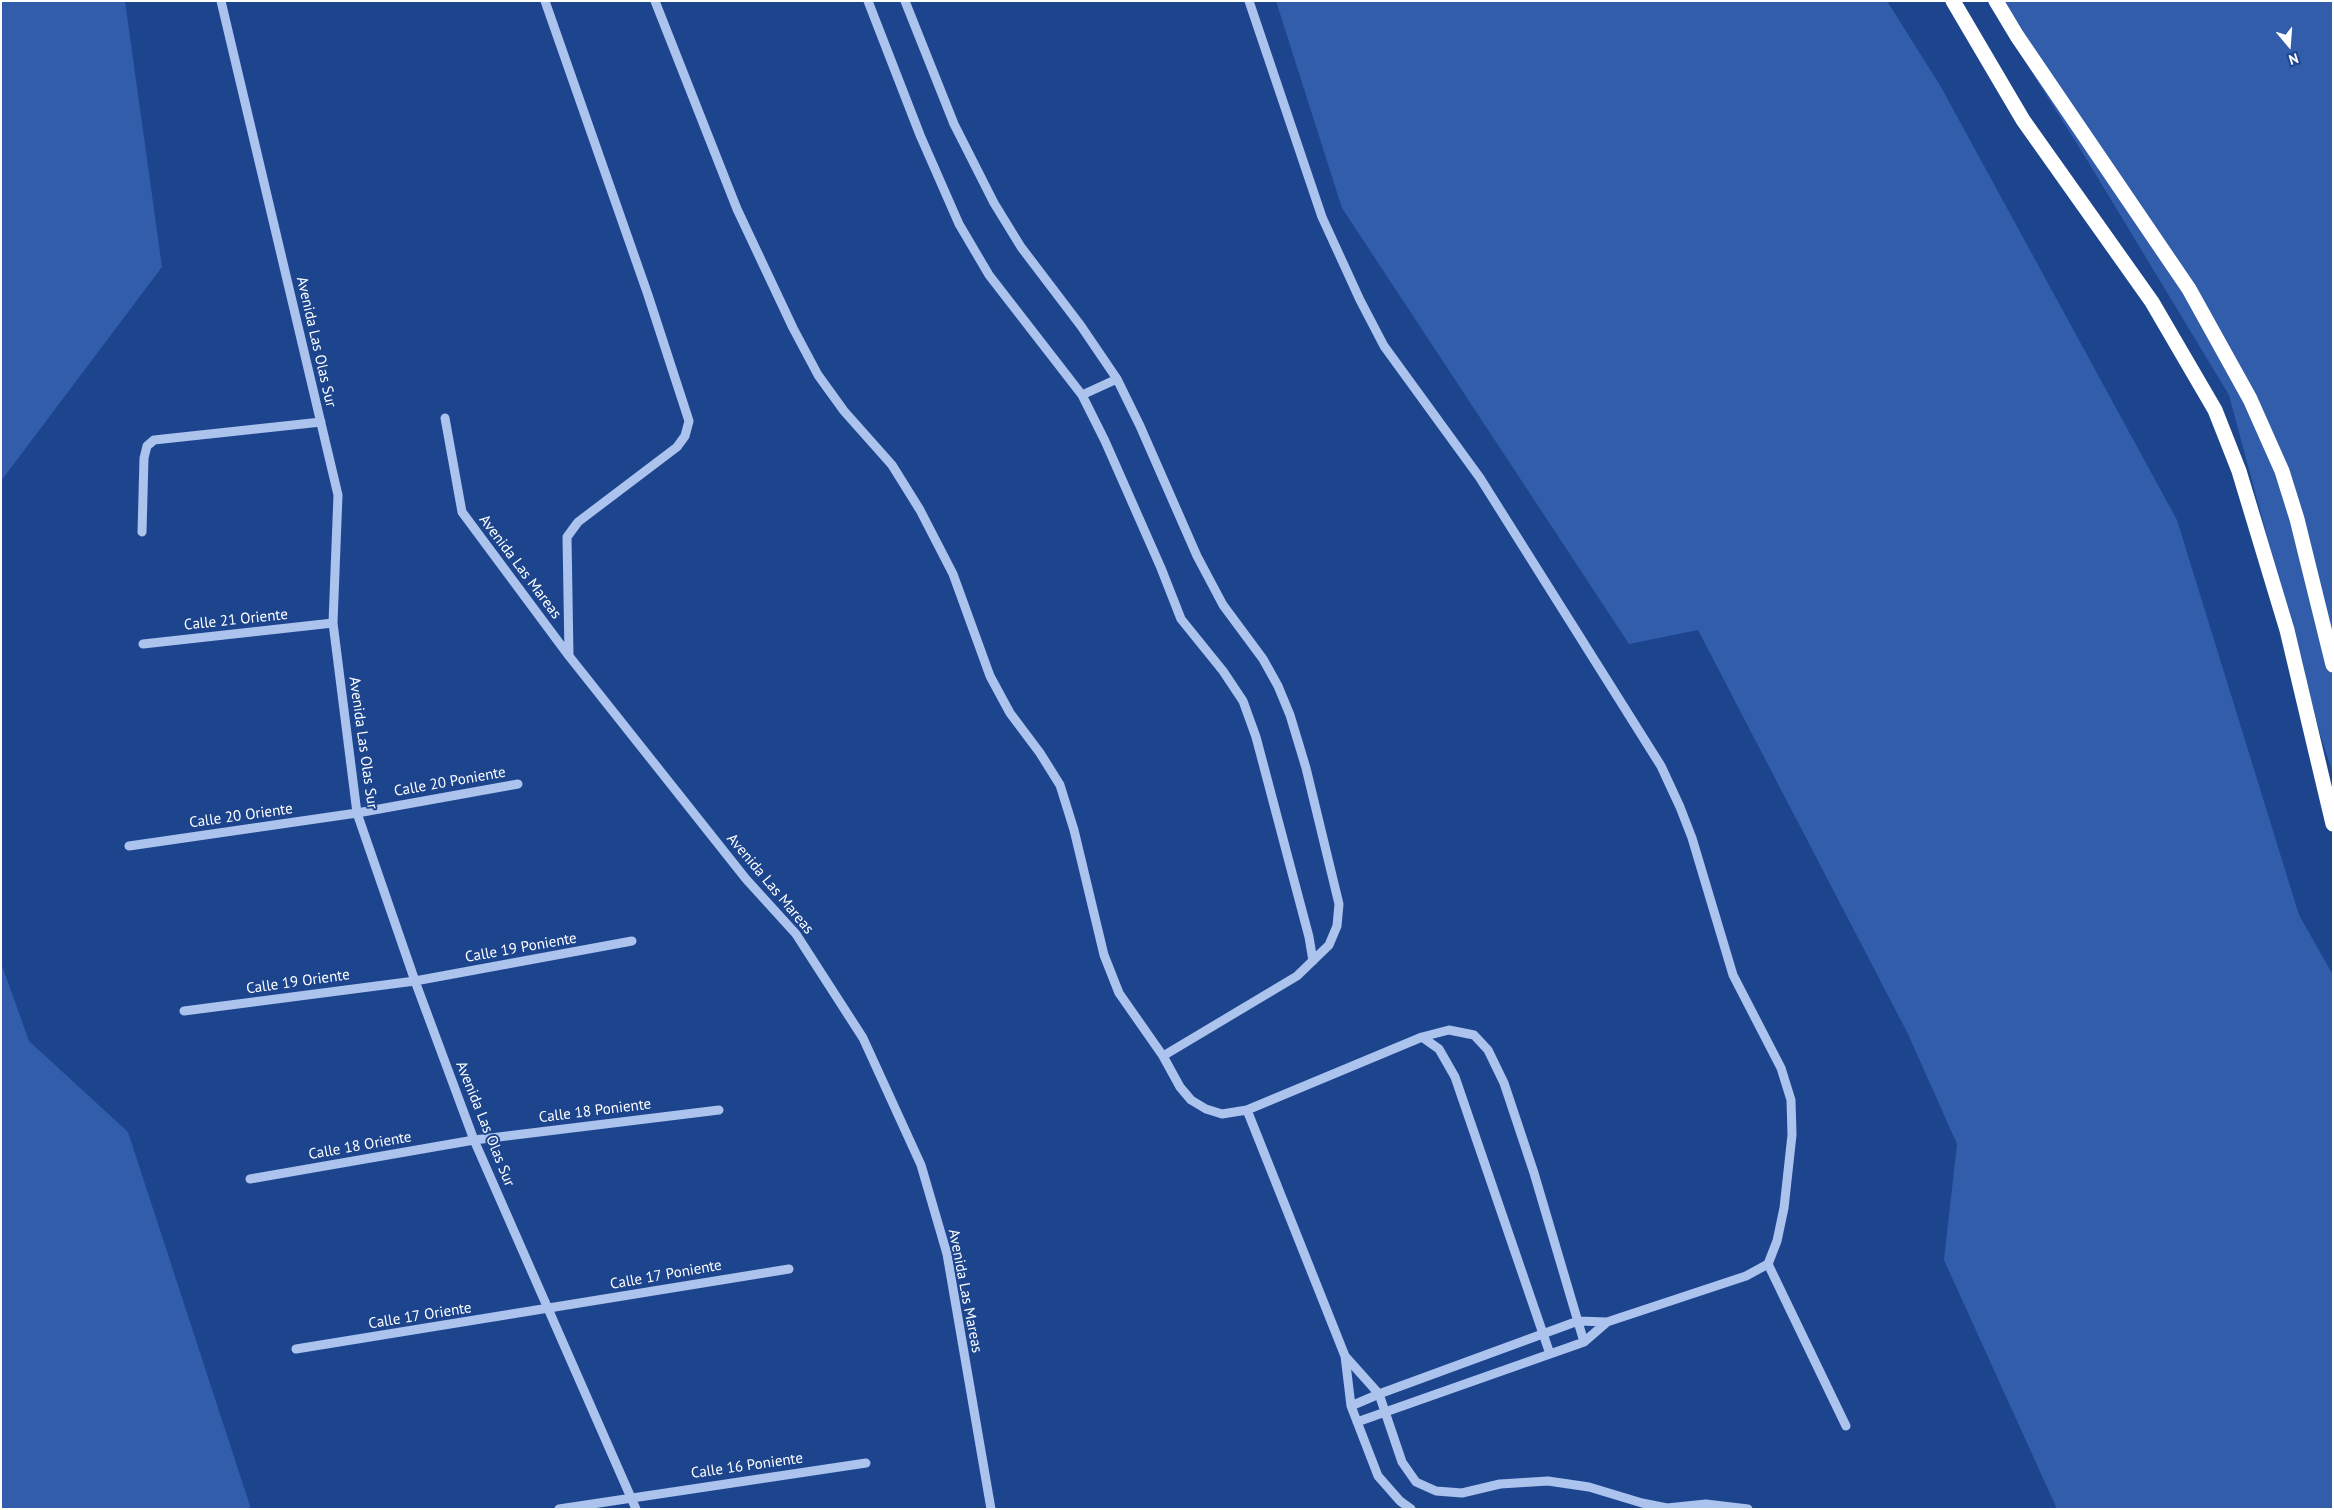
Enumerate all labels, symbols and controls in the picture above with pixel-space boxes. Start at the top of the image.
north arrow [2264,20,2314,70]
text: N [2286,49,2301,69]
street label: Avenida Las Olas Sur [292,275,340,409]
street label: Avenida Las Mareas [475,511,565,623]
street label: Calle 21 Oriente [183,606,289,634]
street label: Avenida Las Olas Sur [345,676,381,810]
street label: Calle 20 Poniente [393,763,507,801]
street label: Calle 20 Oriente [188,800,294,832]
street label: Avenida Las Mareas [723,830,817,938]
street label: Calle 19 Poniente [464,929,578,967]
street label: Calle 19 Oriente [245,966,351,998]
street label: Avenida Las Olas Sur [452,1059,518,1189]
street label: Calle 18 Poniente [538,1095,652,1127]
street label: Calle 18 Oriente [307,1128,413,1164]
street label: Avenida Las Mareas [944,1228,986,1354]
street label: Calle 17 Poniente [609,1256,723,1294]
street label: Calle 17 Oriente [367,1299,473,1333]
street label: Calle 16 Poniente [690,1449,804,1483]

